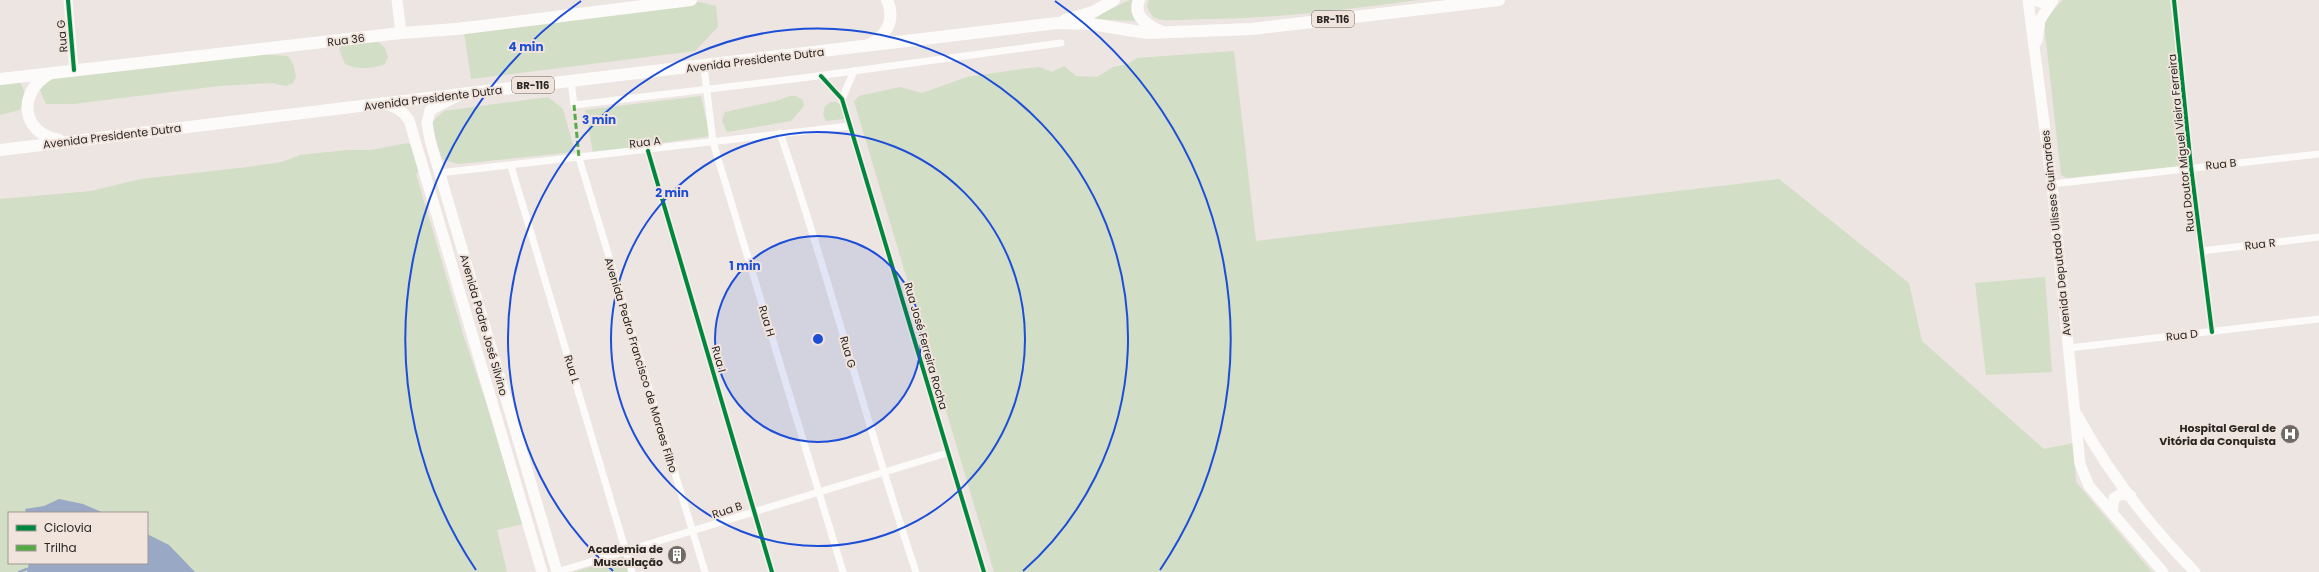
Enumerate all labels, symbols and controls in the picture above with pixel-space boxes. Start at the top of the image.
road number: BR-116 [1312,11,1354,27]
street label: Rua G [53,19,71,53]
street label: Rua 36 [326,30,366,50]
text: 4 min [508,38,544,55]
street label: Avenida Presidente Dutra [685,44,825,76]
street label: Rua Doutor Miguel Vieira Ferreira [2164,53,2198,233]
road number: BR-116 [512,77,554,93]
street label: Avenida Presidente Dutra [363,82,503,114]
text: 3 min [582,111,616,128]
street label: Avenida Presidente Dutra [42,120,182,152]
street label: Avenida Deputado Ulisses Guimarães [2037,129,2075,337]
street label: Rua A [628,132,662,152]
street label: Rua B [2205,154,2237,174]
text: 2 min [655,184,689,201]
street label: Rua R [2244,234,2277,254]
street label: Avenida Padre José Silvino [456,252,512,398]
street label: Avenida Pedro Francisco de Moraes Filho [601,255,681,475]
text: 1 min [729,257,761,274]
street label: Rua José Ferreira Rocha [900,280,952,412]
street label: Rua H [755,303,779,339]
street label: Rua D [2165,325,2199,345]
centre of rings [811,332,825,346]
street label: Rua G [836,334,860,370]
street label: Rua I [708,344,730,374]
street label: Rua L [560,353,584,385]
place label: Hospital Geral de Vitória da Conquista [2159,420,2276,449]
hospital icon: Hospital Geral de Vitória da Conquista [2279,423,2301,445]
street label: Rua B [710,498,744,522]
legend [8,512,148,564]
text: Ciclovia [44,519,92,536]
text: Trilha [44,539,77,556]
place label: Academia de Musculação [588,541,663,570]
building icon: Academia de Musculação [666,544,688,566]

